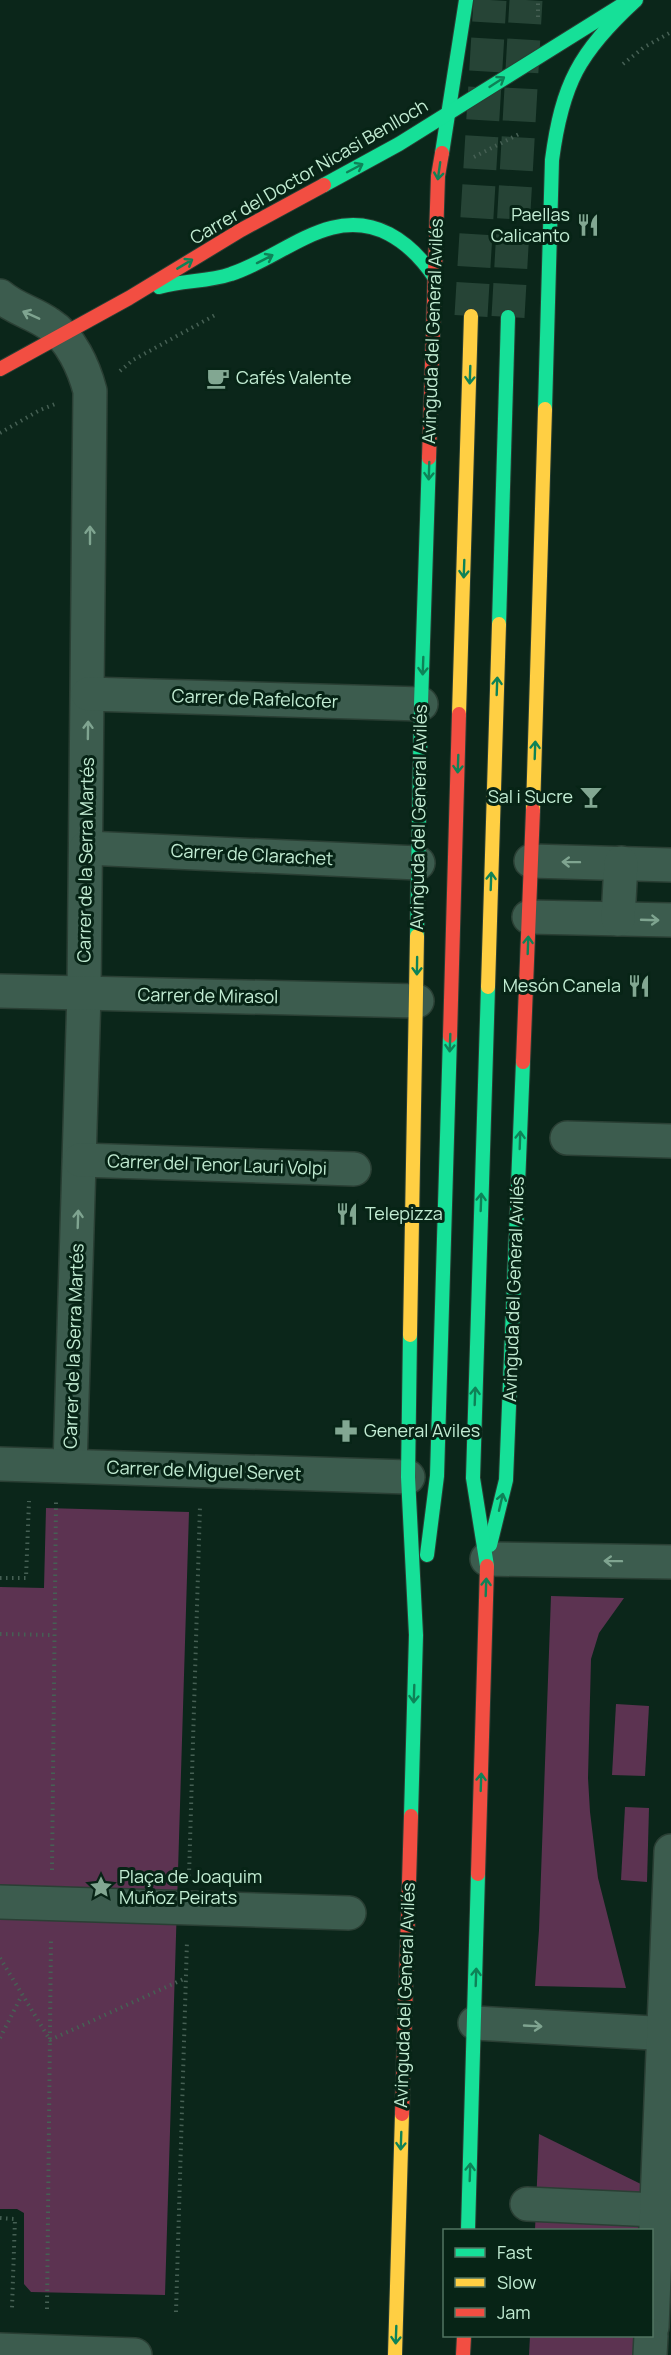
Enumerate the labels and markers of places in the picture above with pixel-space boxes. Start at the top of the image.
place label: Paellas Calicanto [491,202,570,247]
restaurant icon: Paellas Calicanto [575,212,601,238]
cafe icon: Cafés Valente [205,365,231,391]
place label: Cafés Valente [236,365,351,389]
place label: Sal i Sucre [488,784,573,808]
bar icon: Sal i Sucre [578,784,604,810]
place label: Mesón Canela [503,973,621,997]
restaurant icon: Mesón Canela [626,973,652,999]
restaurant icon: Telepizza [334,1201,360,1227]
place label: Telepizza [365,1201,443,1225]
pharmacy icon: General Aviles [333,1418,359,1444]
place label: General Aviles [364,1418,480,1442]
place label: Plaça de Joaquim Muñoz Peirats [119,1864,262,1909]
place icon: Plaça de Joaquim Muñoz Peirats [88,1874,114,1900]

